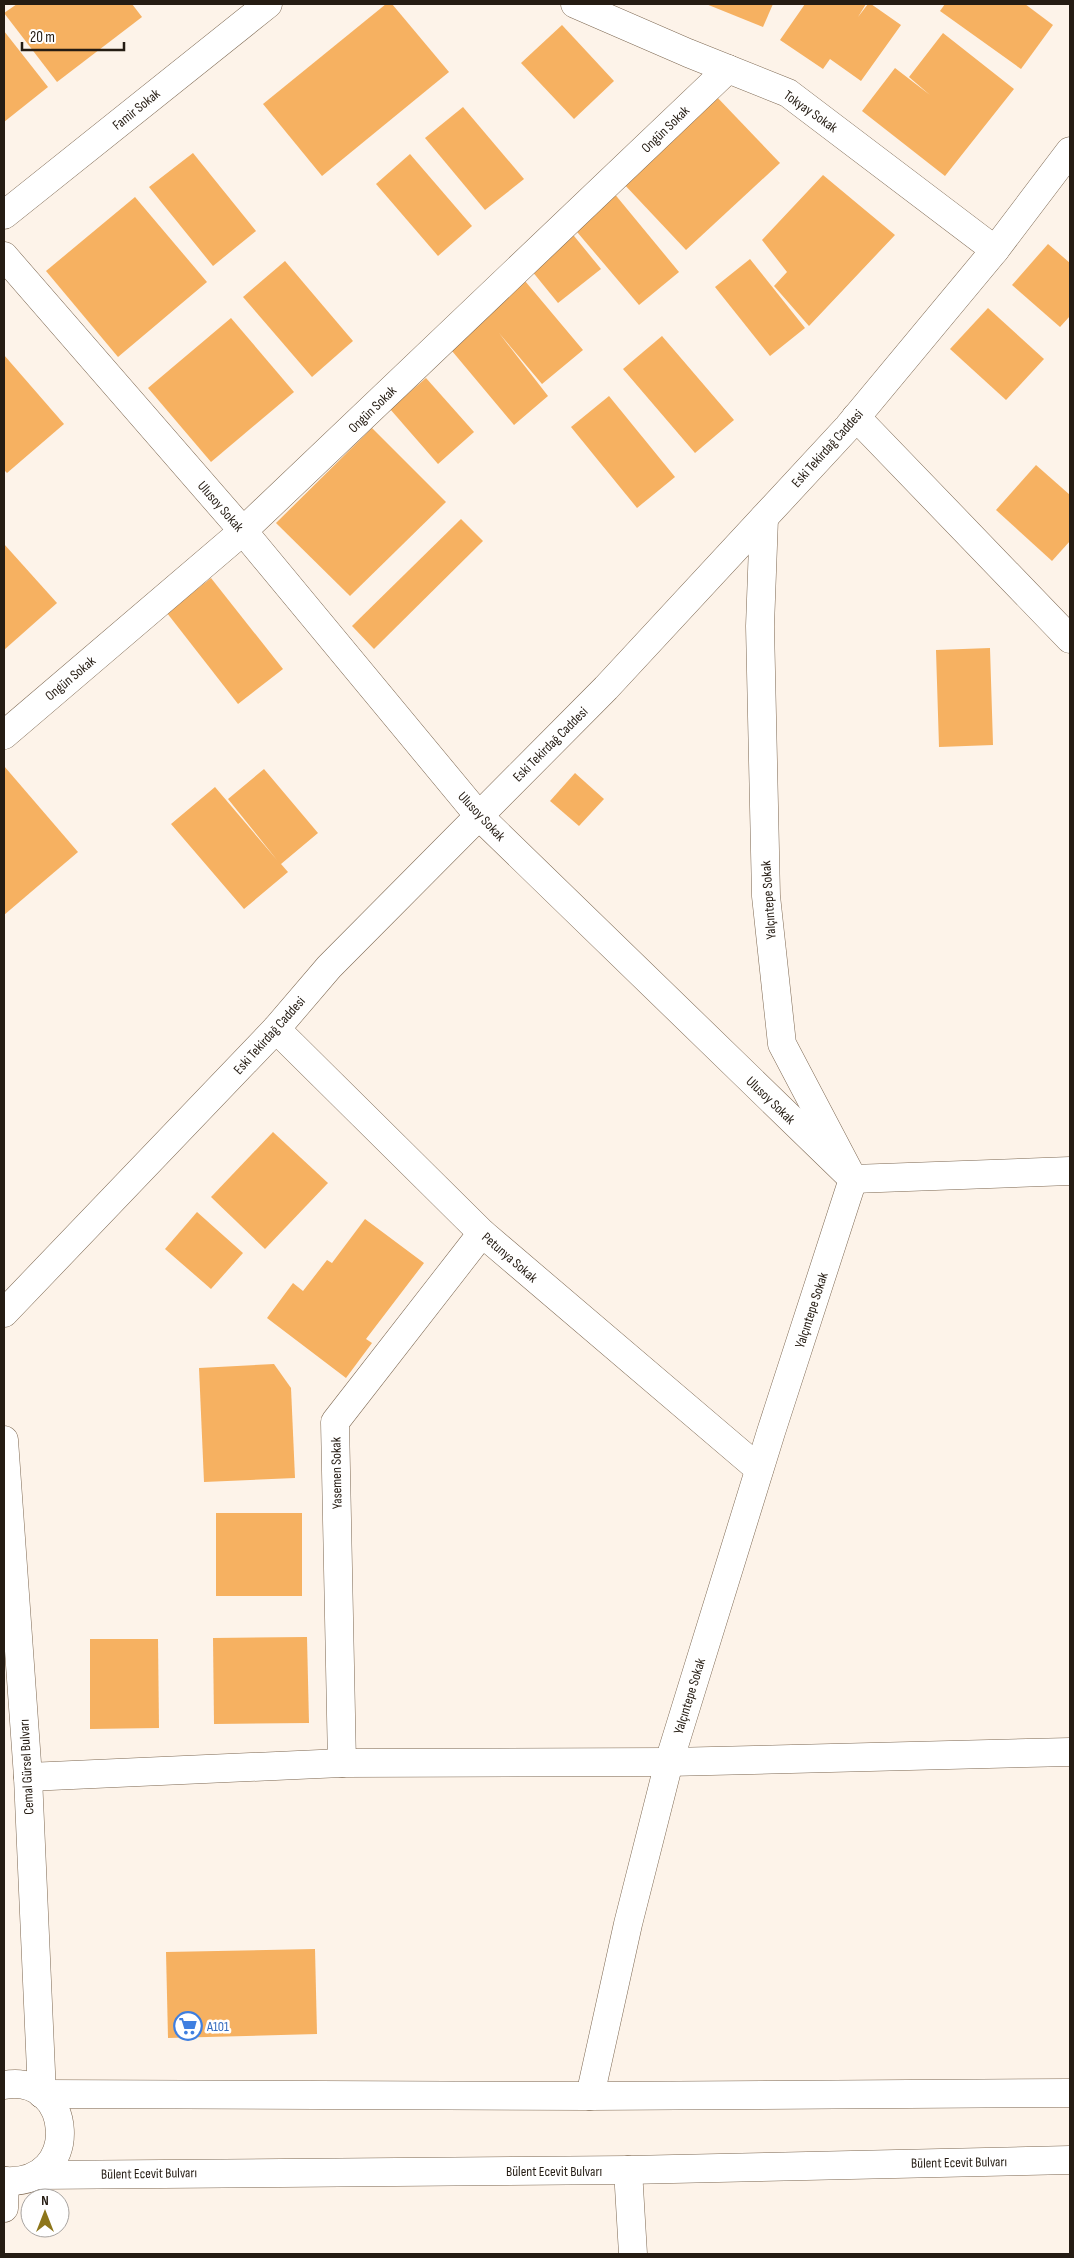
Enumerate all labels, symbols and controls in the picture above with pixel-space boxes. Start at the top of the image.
scale bar [22,20,125,52]
text: 20 m [30,28,55,47]
street label: Famir Sokak [109,85,164,134]
street label: Tokyay Sokak [780,87,841,137]
street label: Ongün Sokak [638,102,693,156]
street label: Ongün Sokak [345,382,400,436]
street label: Eski Tekirdağ Caddesi [788,406,867,491]
street label: Ulusoy Sokak [194,477,248,536]
street label: Ongün Sokak [42,652,99,704]
street label: Eski Tekirdağ Caddesi [509,703,591,785]
street label: Ulusoy Sokak [454,788,509,845]
street label: Yalçıntepe Sokak [757,859,780,940]
street label: Eski Tekirdağ Caddesi [230,993,309,1078]
street label: Ulusoy Sokak [743,1073,799,1128]
street label: Petunya Sokak [478,1229,541,1287]
street label: Yalçıntepe Sokak [791,1269,832,1350]
street label: Yasemen Sokak [327,1436,346,1509]
street label: Yalçıntepe Sokak [670,1655,709,1736]
street label: Cemal Gürsel Bulvarı [16,1719,37,1815]
supermarket icon: A101 [173,2011,203,2041]
place label: A101 [206,2018,229,2035]
street label: Bülent Ecevit Bulvarı [911,2153,1007,2172]
street label: Bülent Ecevit Bulvarı [506,2163,602,2180]
street label: Bülent Ecevit Bulvarı [101,2164,197,2183]
north arrow [20,2188,70,2238]
text: N [41,2192,49,2209]

